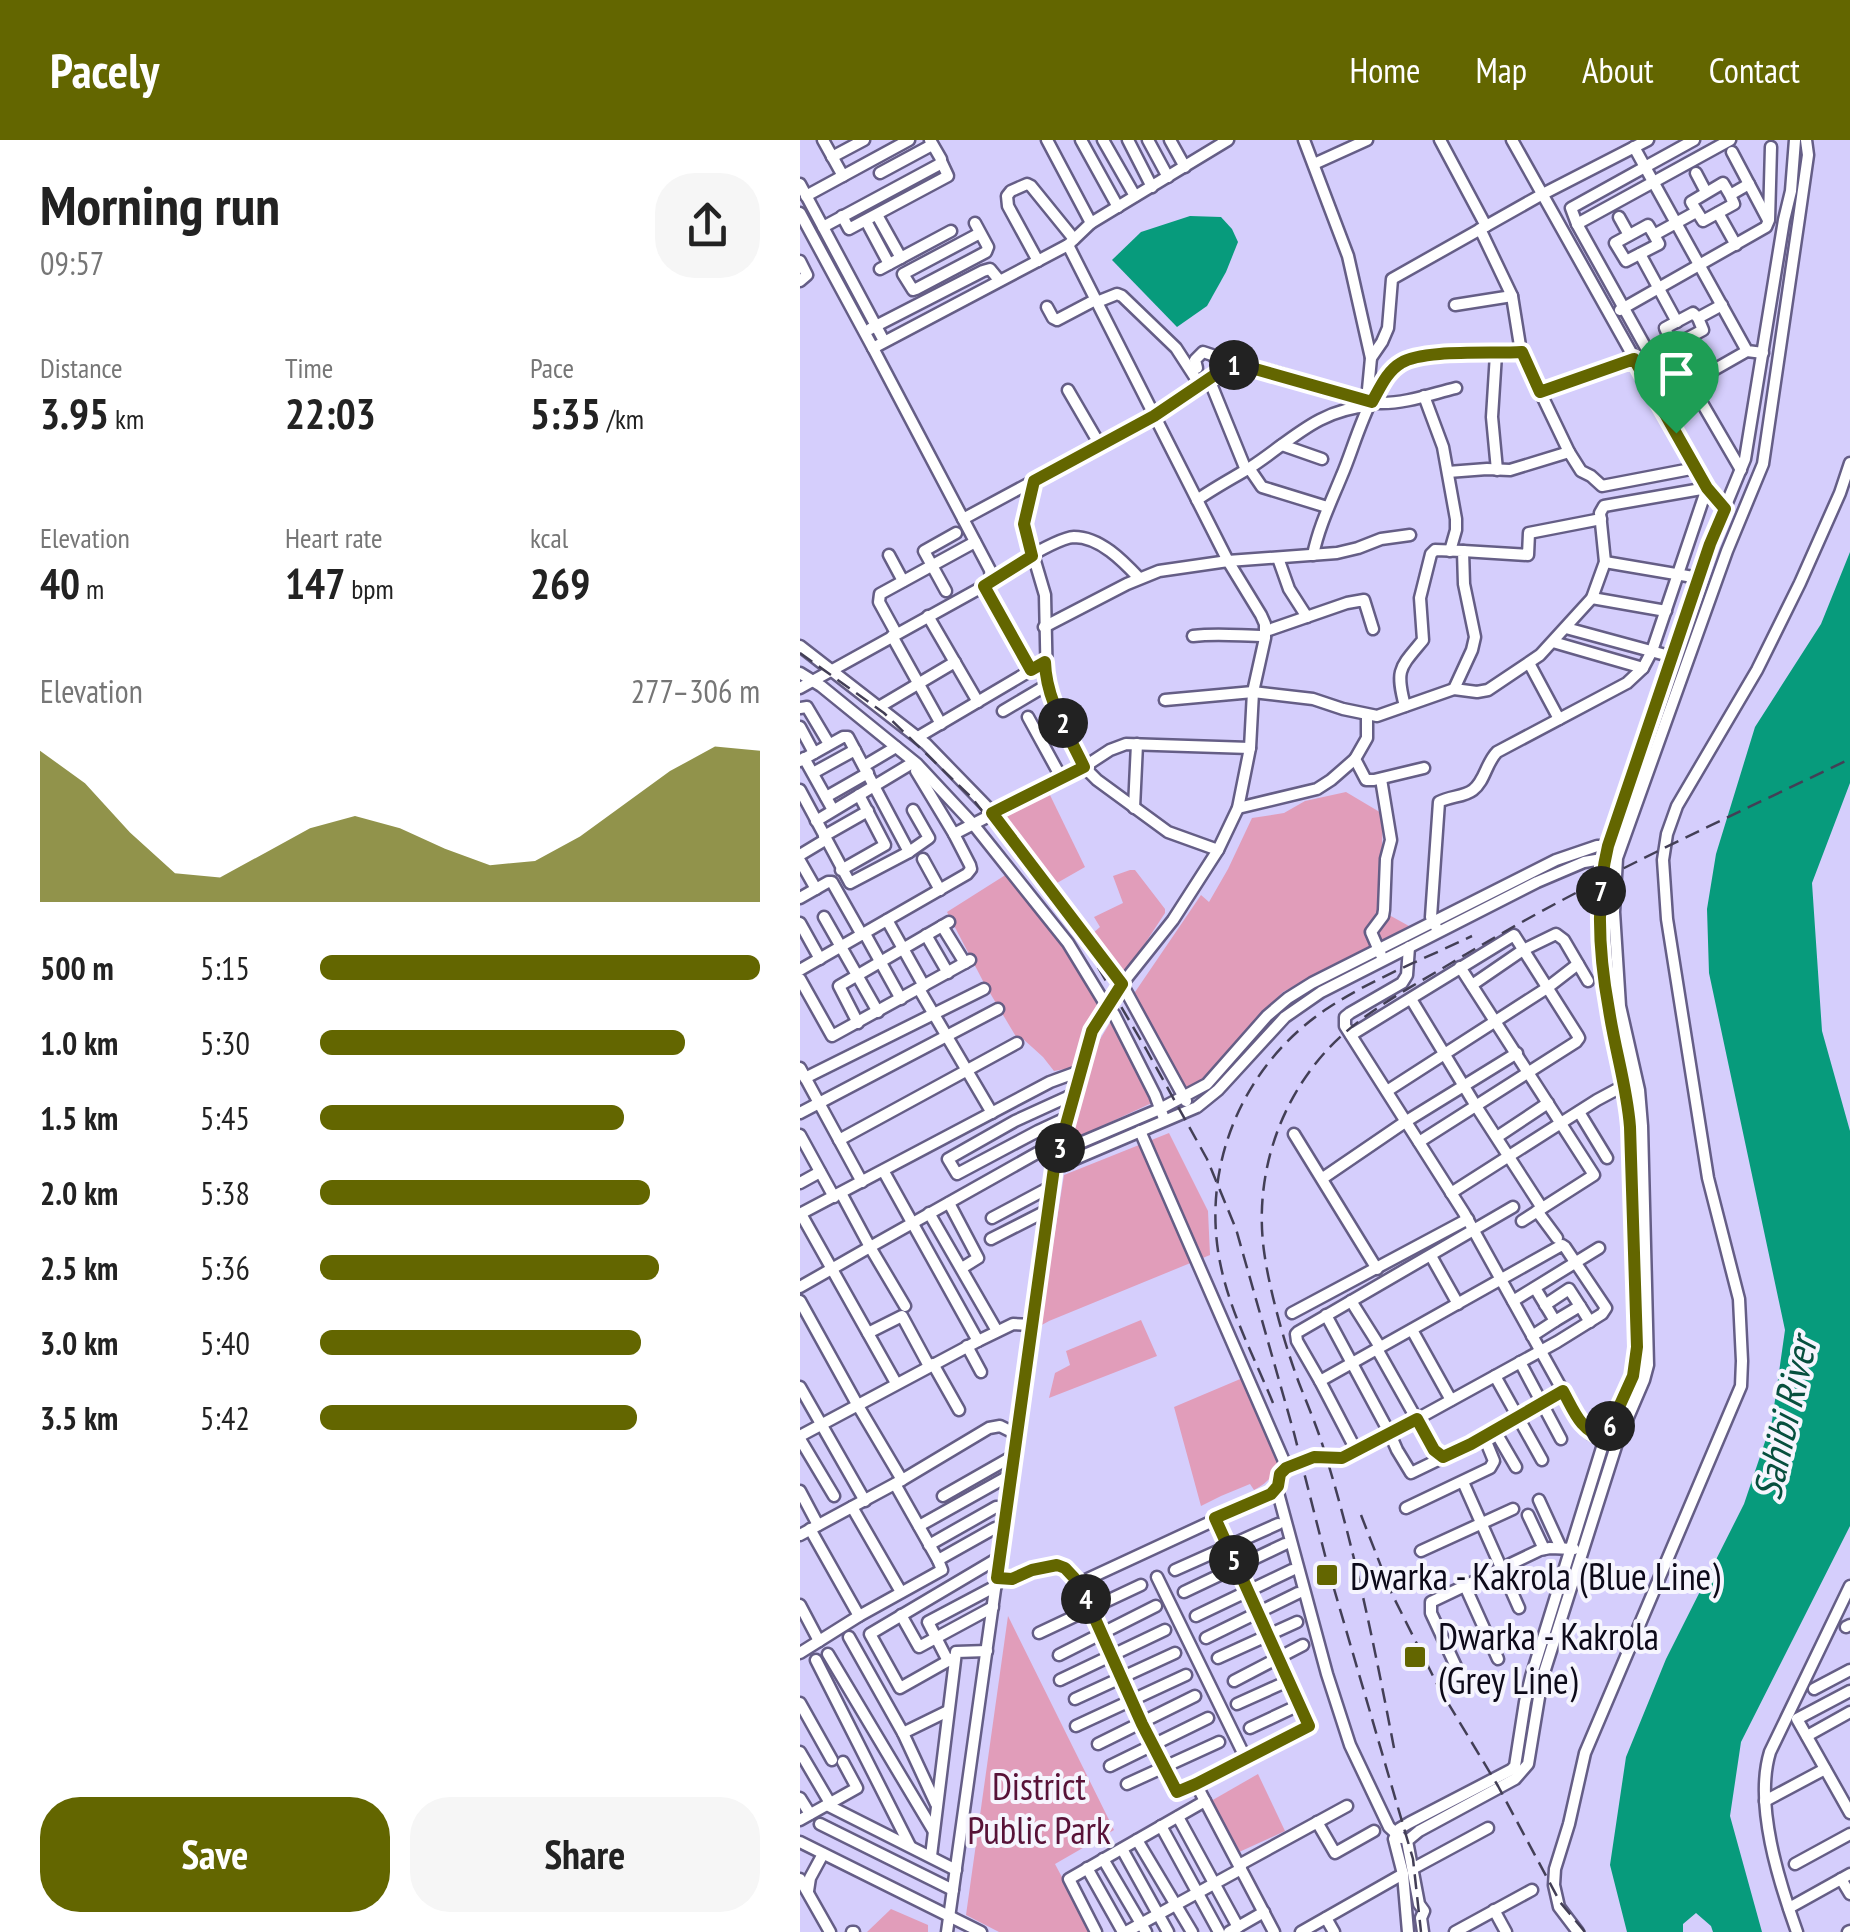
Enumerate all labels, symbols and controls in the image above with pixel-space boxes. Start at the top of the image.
text: Pacely [50,39,159,101]
text: Home [1349,47,1421,93]
text: Map [1476,47,1527,93]
text: About [1582,47,1654,93]
text: Contact [1709,47,1800,93]
text: Morning run [40,169,280,240]
button: share [655,173,760,278]
text: 09:57 [40,242,104,284]
pin [1634,331,1719,434]
pin: 1 [1209,340,1259,390]
text: 1 [1227,346,1241,383]
icon: arrive [1649,346,1704,401]
text: Distance [40,349,123,386]
text: Time [285,349,333,386]
text: Pace [530,349,574,386]
text: 3.95 [40,386,109,441]
text: 22:03 [285,386,376,441]
text: 5:35 [530,386,601,441]
text: km [109,400,144,437]
text: /km [601,400,644,437]
text: Elevation [40,519,130,556]
text: Heart rate [285,519,383,556]
text: kcal [530,519,568,556]
text: 40 [40,556,80,611]
text: 147 [285,556,345,611]
text: 269 [530,556,590,611]
text: m [80,570,104,607]
text: bpm [345,570,394,607]
text: Elevation [40,670,143,712]
text: 277–306 m [631,670,760,712]
pin: 2 [1038,698,1088,748]
text: 2 [1056,704,1070,741]
pin: 7 [1576,866,1626,916]
text: 7 [1594,872,1608,909]
text: 500 m [40,947,114,989]
text: 5:15 [200,947,250,989]
text: 1.0 km [40,1022,118,1064]
text: 5:30 [200,1022,250,1064]
text: 1.5 km [40,1097,118,1139]
text: 5:45 [200,1097,250,1139]
pin: 3 [1035,1123,1085,1173]
text: 3 [1053,1129,1067,1166]
text: 2.0 km [40,1172,118,1214]
text: 5:38 [200,1172,250,1214]
text: 2.5 km [40,1247,118,1289]
text: 5:36 [200,1247,250,1289]
text: 3.0 km [40,1322,118,1364]
text: 5:40 [200,1322,250,1364]
water label: Sahibi River [1740,1327,1829,1504]
text: 3.5 km [40,1397,118,1439]
text: 5:42 [200,1397,250,1439]
pin: 6 [1585,1401,1635,1451]
text: 6 [1603,1407,1617,1444]
pin: 5 [1209,1535,1259,1585]
text: 5 [1227,1541,1241,1578]
place label: Dwarka - Kakrola (Blue Line) [1350,1551,1720,1600]
marker: Dwarka - Kakrola (Blue Line) [1314,1562,1340,1588]
pin: 4 [1061,1574,1111,1624]
text: 4 [1079,1580,1093,1617]
place label: Dwarka - Kakrola (Grey Line) [1438,1611,1659,1704]
marker: Dwarka - Kakrola (Grey Line) [1402,1644,1428,1670]
park label: District Public Park [967,1761,1111,1854]
button: Save [40,1797,390,1912]
button: Share [410,1797,760,1912]

